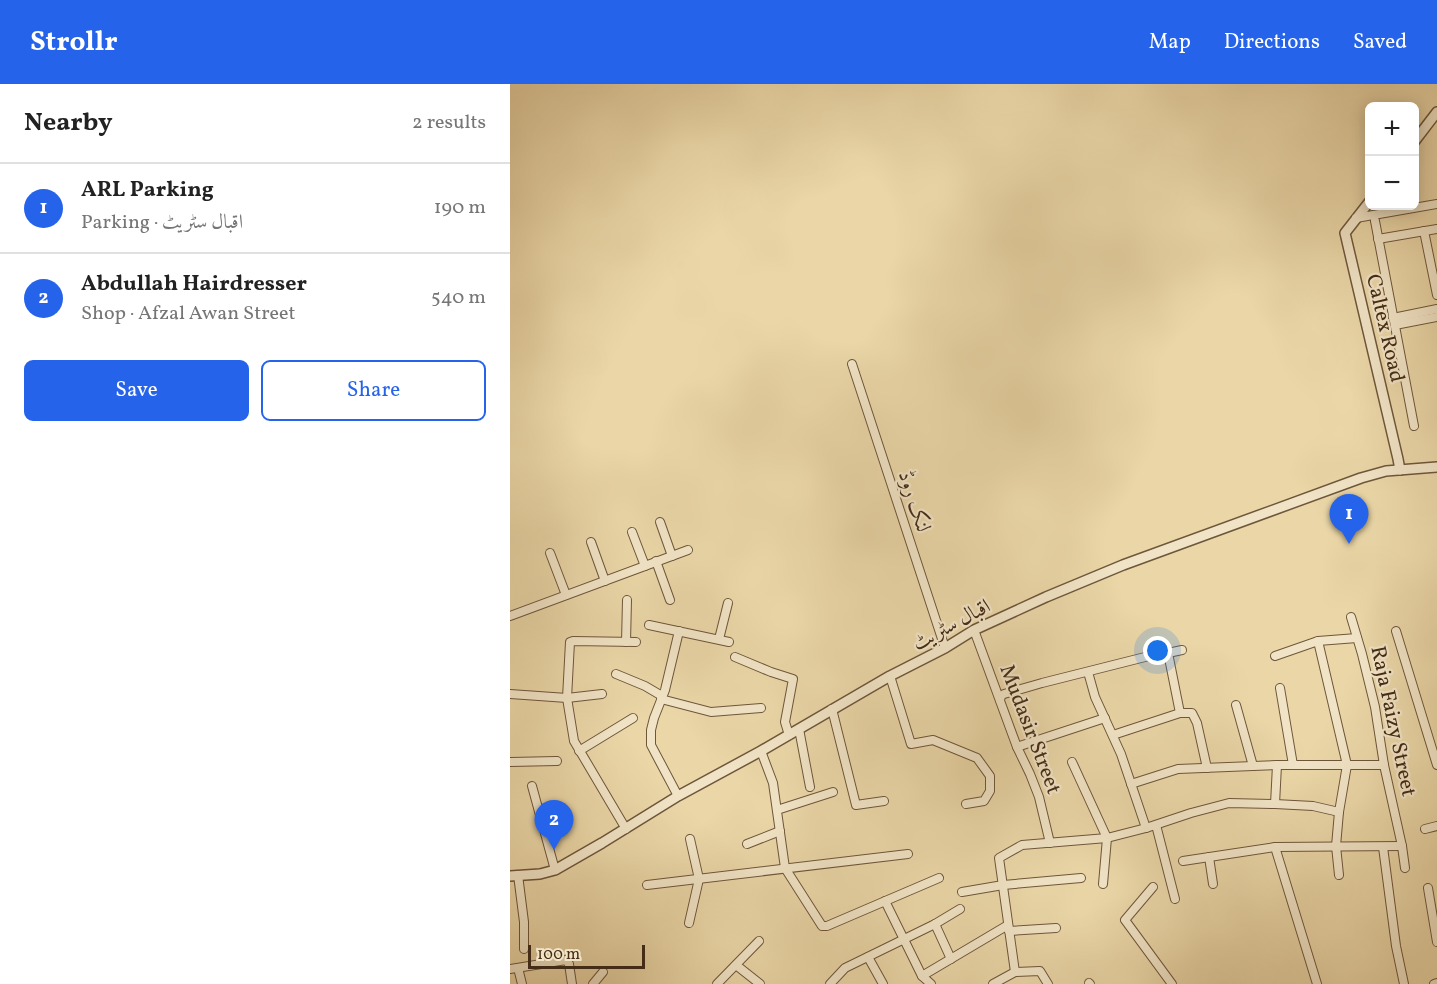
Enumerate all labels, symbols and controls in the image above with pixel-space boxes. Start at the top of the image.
text: Strollr [30,23,118,62]
text: Map [1149,28,1191,57]
text: Directions [1224,28,1320,57]
text: Saved [1353,28,1407,57]
map controls [1365,102,1419,210]
button: + [1365,102,1419,156]
text: Nearby [24,105,113,141]
text: 2 results [412,109,486,137]
button: − [1365,156,1419,210]
text: ARL Parking [81,175,214,206]
text: 1 [39,194,48,222]
text: 190 m [434,194,486,222]
text: Parking · اقبال سٹریٹ [81,209,243,237]
text: Abdullah Hairdresser [81,269,307,300]
street label: Caltex Road [1358,271,1411,385]
text: 2 [38,284,49,312]
text: 540 m [431,284,486,312]
text: Shop · Afzal Awan Street [81,300,296,328]
button: Save [24,360,249,421]
button: Share [261,360,486,421]
street label: لنک روڈ [890,467,937,536]
pin: 1 [1330,494,1368,544]
street label: اقبال سٹریٹ [907,593,996,658]
your location [1143,636,1172,665]
street label: Raja Faizy Street [1362,643,1423,799]
street label: Mudasir Street [992,661,1068,799]
pin: 2 [534,800,573,850]
scale bar [528,942,645,970]
text: 100 m [537,944,580,966]

